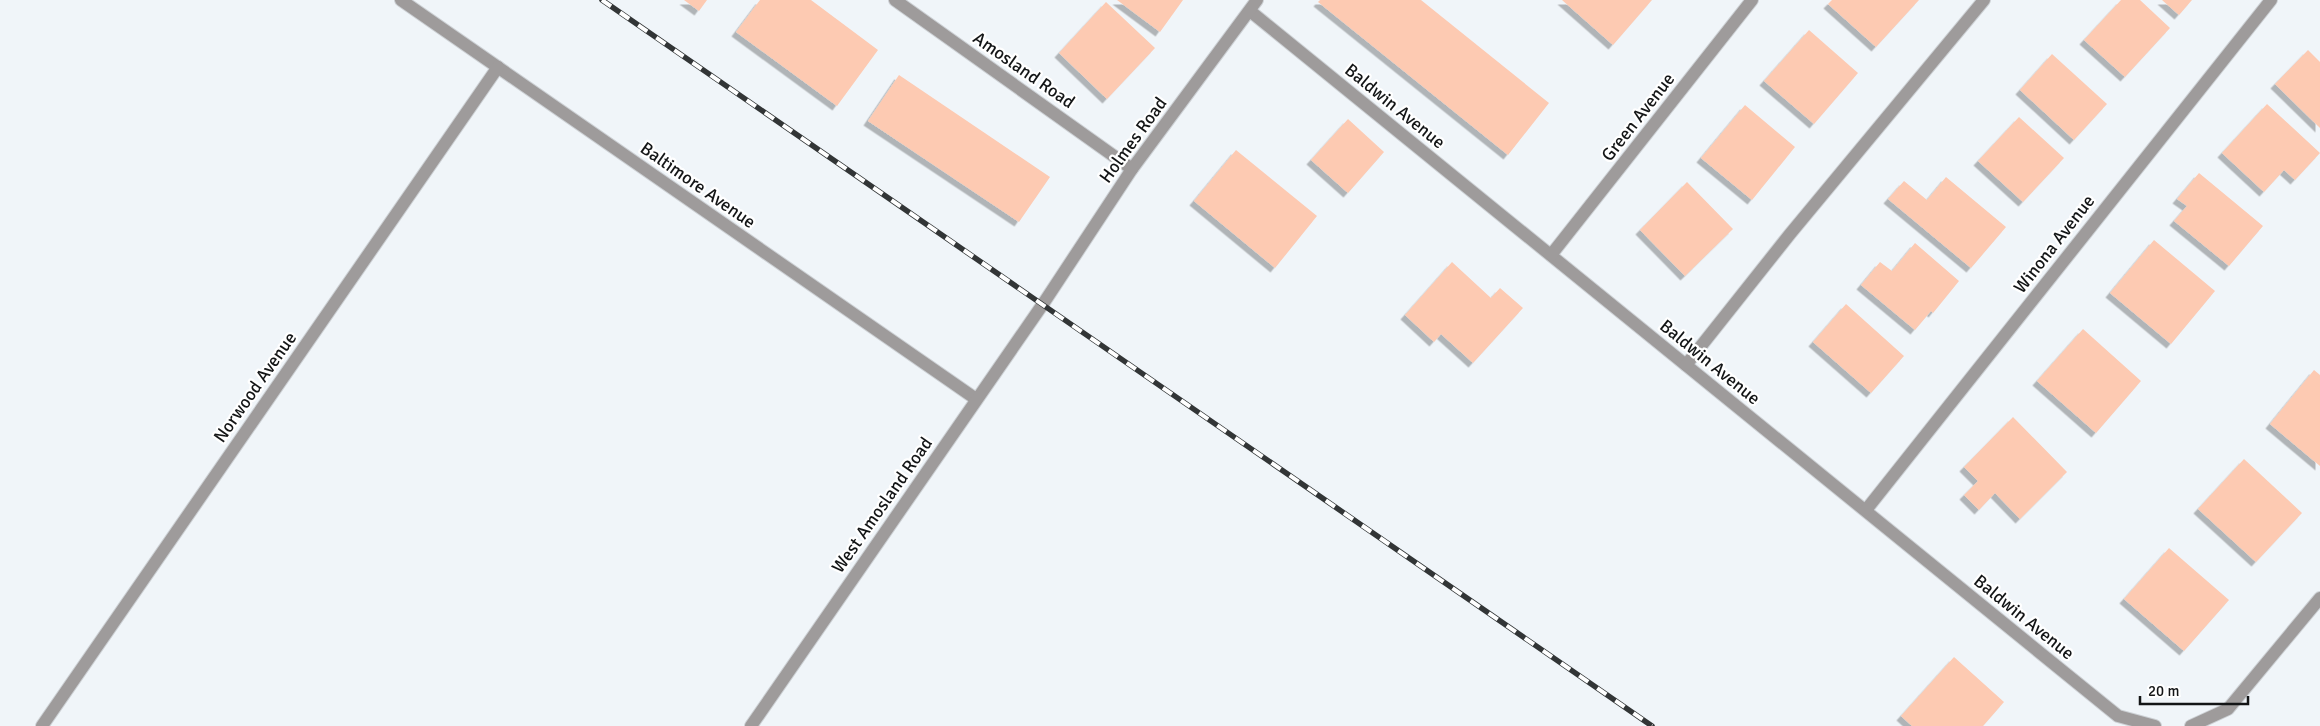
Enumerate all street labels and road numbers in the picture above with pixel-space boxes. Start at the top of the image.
street label: Amosland Road [969,27,1079,113]
street label: Baldwin Avenue [1340,59,1450,153]
street label: Green Avenue [1597,68,1679,166]
street label: Holmes Road [1095,93,1171,187]
street label: Baltimore Avenue [636,137,760,233]
street label: Winona Avenue [2009,191,2099,297]
street label: Baldwin Avenue [1655,315,1765,409]
street label: Norwood Avenue [209,327,301,447]
street label: West Amosland Road [827,433,937,577]
street label: Baldwin Avenue [1969,570,2079,664]

